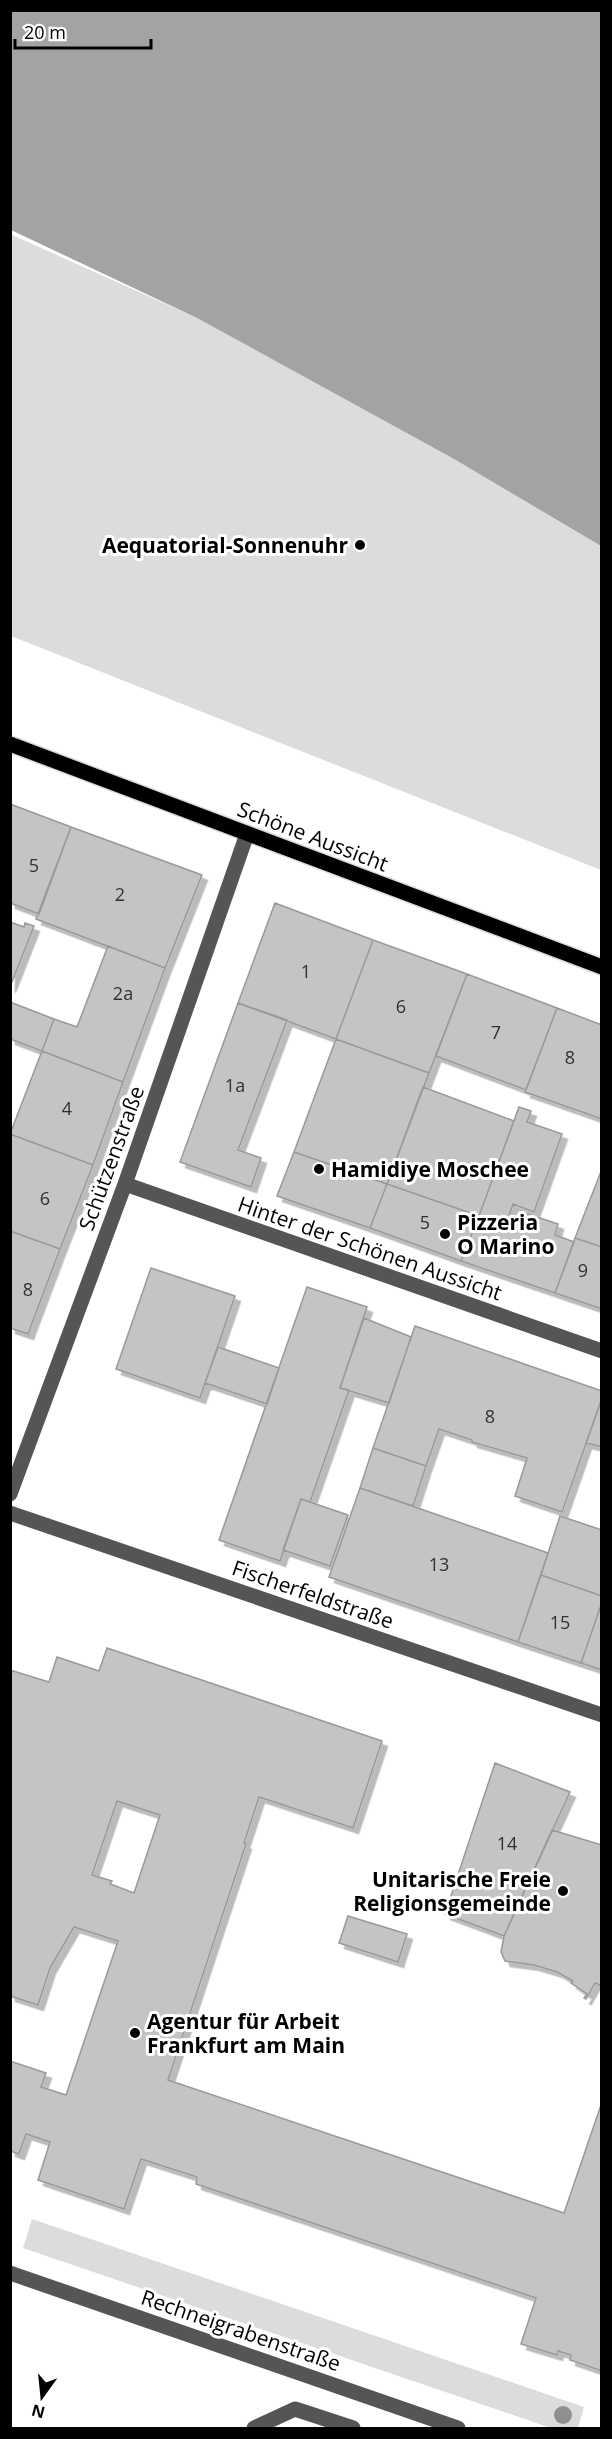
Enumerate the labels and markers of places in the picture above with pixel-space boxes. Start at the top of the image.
place label: Aequatorial-Sonnenuhr [102,531,348,559]
marker: Aequatorial-Sonnenuhr [353,538,367,552]
place label: Hamidiye Moschee [331,1155,529,1183]
marker: Hamidiye Moschee [312,1162,326,1176]
place label: Pizzeria O Marino [457,1208,554,1260]
marker: Pizzeria O Marino [438,1227,452,1241]
place label: Unitarische Freie Religionsgemeinde [353,1865,551,1917]
marker: Unitarische Freie Religionsgemeinde [556,1884,570,1898]
place label: Agentur für Arbeit Frankfurt am Main [147,2007,345,2059]
marker: Agentur für Arbeit Frankfurt am Main [128,2026,142,2040]

